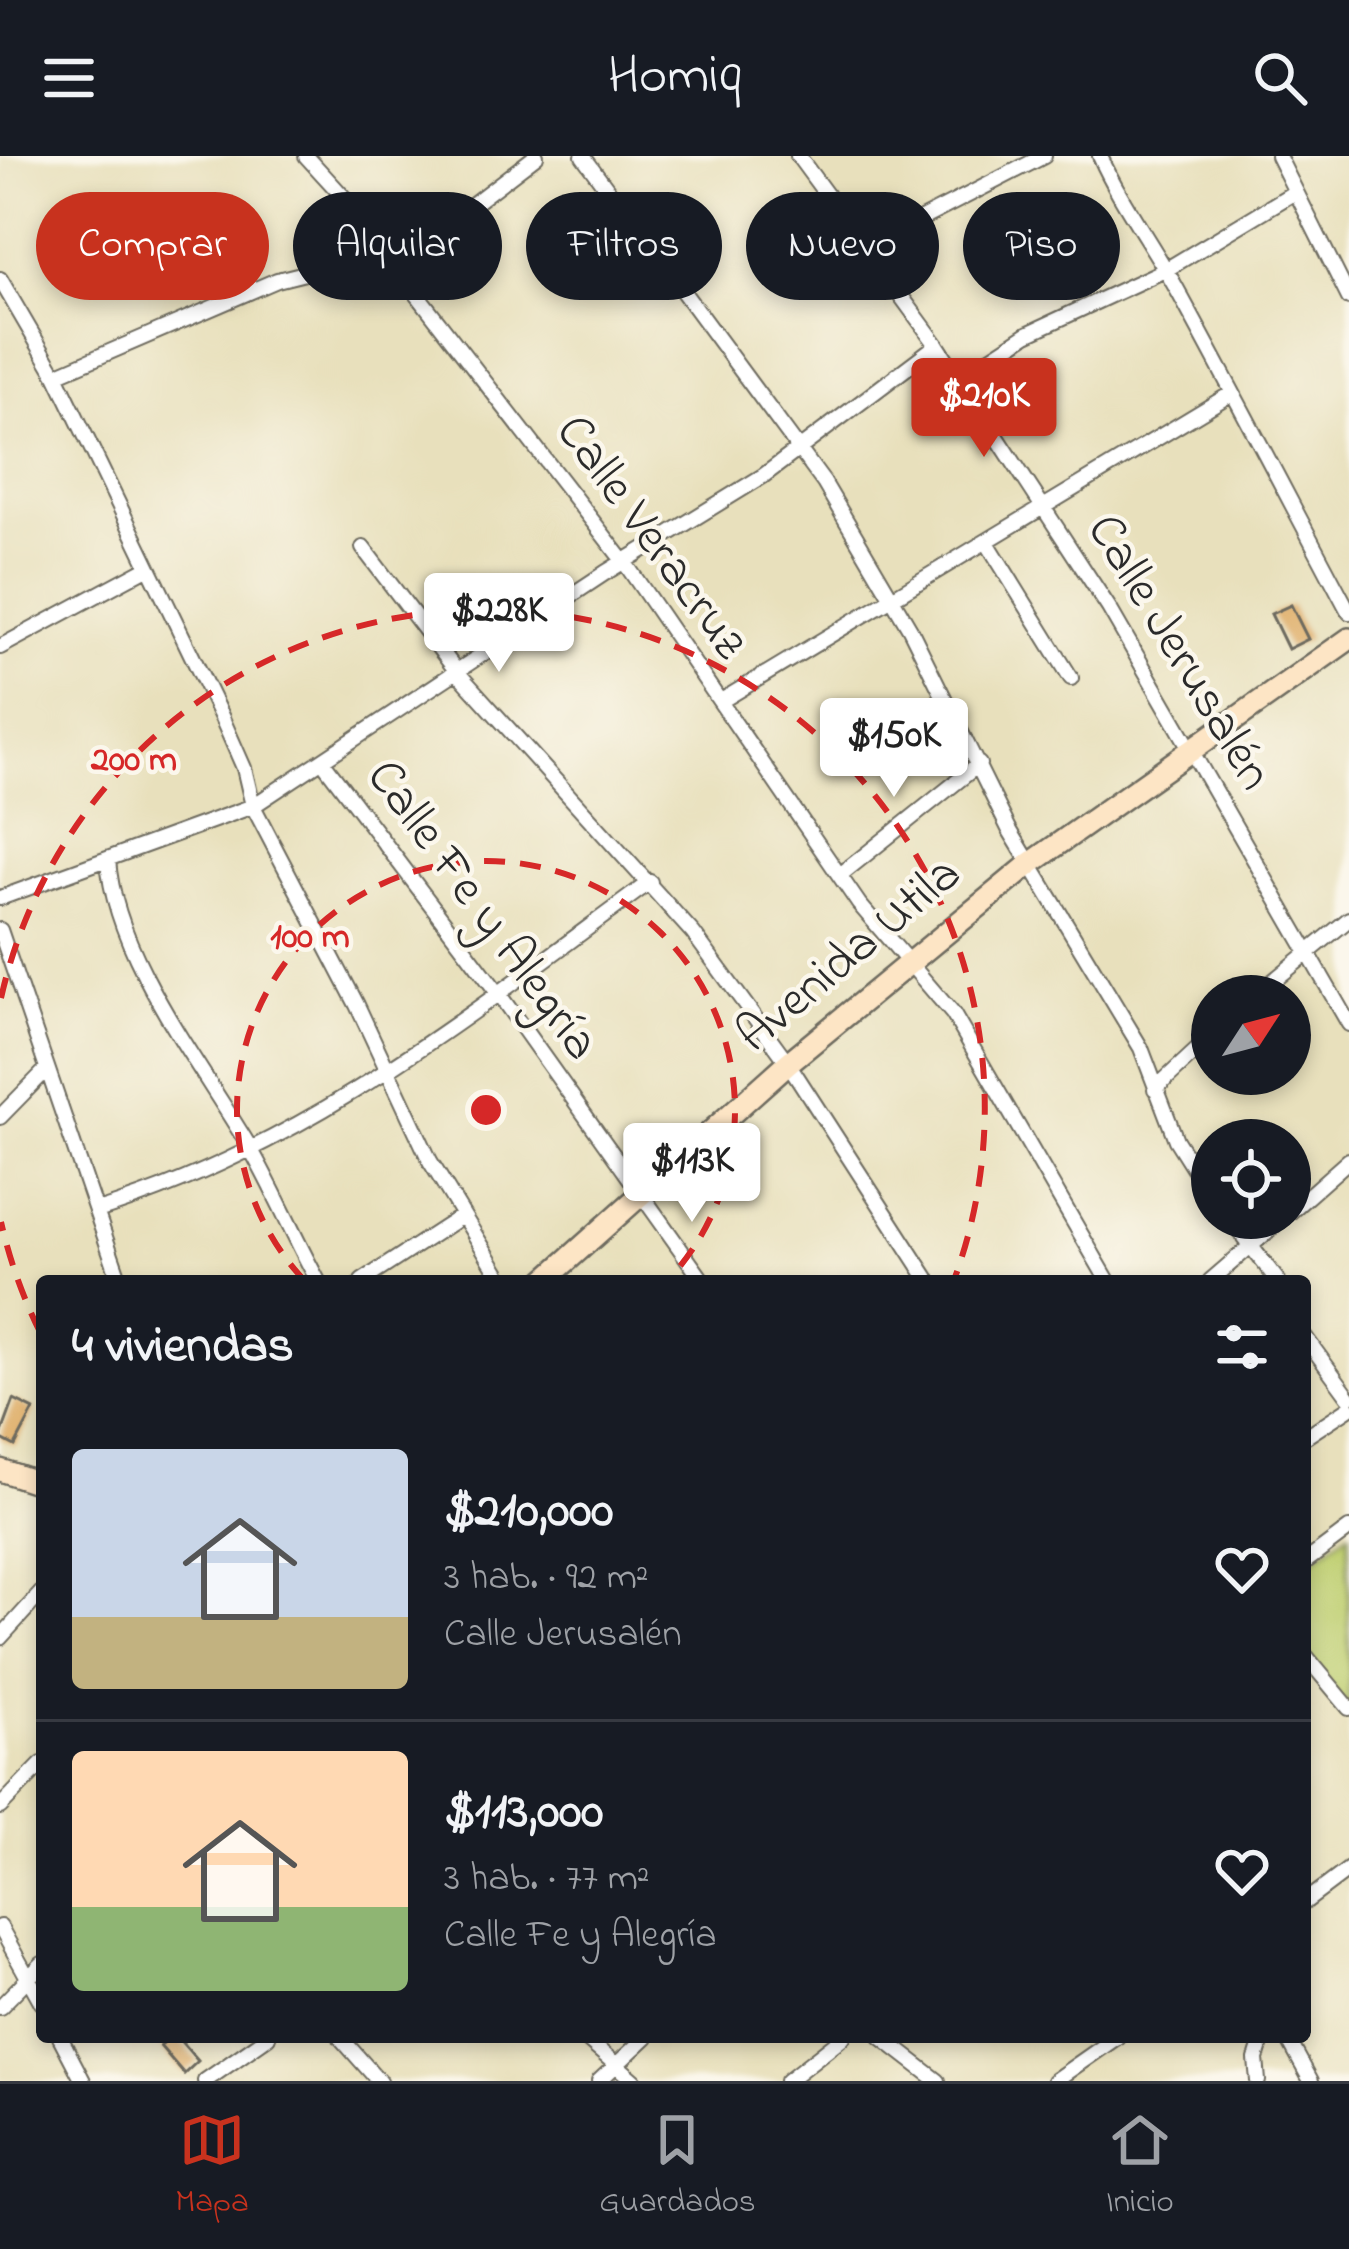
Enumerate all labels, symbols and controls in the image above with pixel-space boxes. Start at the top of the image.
text: Homiq [608,39,741,117]
icon: menu [36,45,102,111]
icon: search [1247,45,1313,111]
chip: Comprar [36,192,269,300]
chip: Alquilar [293,192,502,300]
chip: Filtros [526,192,722,300]
chip: Nuevo [746,192,939,300]
chip: Piso [963,192,1120,300]
pin: $210K [900,358,1068,460]
text: $210K [938,368,1030,425]
street label: Calle Veracruz [535,400,765,677]
street label: Calle Jerusalén [1066,500,1290,806]
pin: $228K [415,573,583,675]
text: $228K [451,583,547,640]
pin: $150K [810,698,978,800]
text: $150K [847,708,941,765]
text: 200 m [90,735,177,788]
street label: Calle Fe y Alegría [346,745,616,1077]
street label: Avenida Utila [721,839,979,1073]
text: 100 m [270,912,350,965]
north arrow [1191,975,1311,1095]
map controls [1191,975,1311,1239]
centre of rings [465,1089,507,1131]
button: locate [1191,1119,1311,1239]
pin: $113K [608,1123,776,1225]
text: $113K [650,1133,734,1190]
text: 4 viviendas [72,1310,294,1385]
icon: filters [1209,1314,1275,1380]
text: $210,000 [444,1475,613,1550]
icon: home [168,1497,312,1641]
icon: heart [1209,1536,1275,1602]
text: 3 hab. · 92 m² [444,1550,649,1607]
text: Calle Jerusalén [444,1607,682,1664]
text: $113,000 [444,1776,603,1851]
icon: home [168,1799,312,1943]
icon: heart [1209,1838,1275,1904]
text: 3 hab. · 77 m² [444,1851,650,1908]
text: Calle Fe y Alegría [444,1908,717,1965]
tab: Mapa [175,2107,249,2227]
tab: Guardados [599,2107,756,2227]
tab: Inicio [1106,2107,1174,2227]

